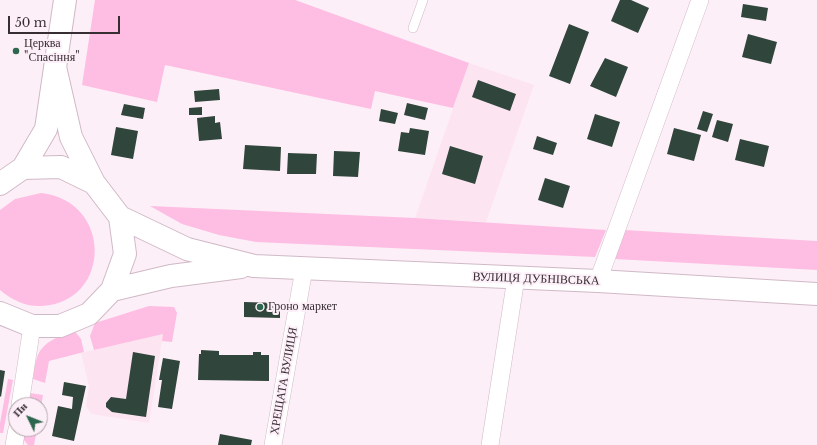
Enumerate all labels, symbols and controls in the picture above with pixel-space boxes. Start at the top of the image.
scale bar [10,8,122,34]
text: 50 m [15,15,47,30]
place label: Церква "Спасіння" [24,37,80,65]
marker: Церква "Спасіння" [11,46,21,56]
street label: ВУЛИЦЯ ДУБНІВСЬКА [472,270,600,288]
place label: Гроно маркет [268,300,337,314]
marker: Гроно маркет [255,302,265,312]
street label: ХРЕЩАТА ВУЛИЦЯ [267,326,301,436]
north arrow [8,397,48,437]
text: Пн [10,399,30,420]

